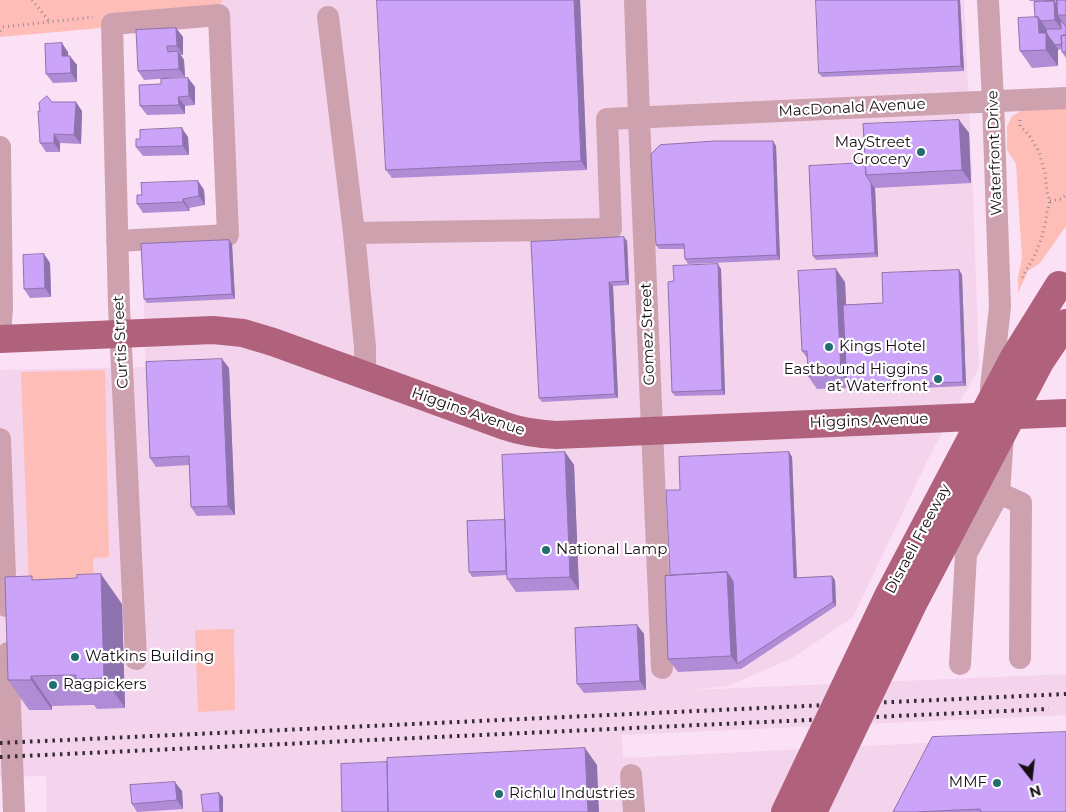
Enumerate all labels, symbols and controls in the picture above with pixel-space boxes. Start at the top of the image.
street label: Waterfront Drive [984,90,1006,216]
street label: MacDonald Avenue [778,95,926,121]
place label: MayStreet Grocery [835,134,911,169]
marker: MayStreet Grocery [915,146,927,158]
street label: Gomez Street [637,282,659,386]
street label: Curtis Street [110,295,132,389]
place label: Kings Hotel [839,338,926,356]
marker: Kings Hotel [823,341,835,353]
place label: Eastbound Higgins at Waterfront [784,361,928,396]
marker: Eastbound Higgins at Waterfront [932,373,944,385]
street label: Higgins Avenue [409,384,527,440]
street label: Higgins Avenue [809,410,929,432]
street label: Disraeli Freeway [881,481,955,597]
place label: National Lamp [556,541,667,559]
marker: National Lamp [540,544,552,556]
place label: Watkins Building [85,648,214,666]
marker: Watkins Building [69,651,81,663]
place label: Ragpickers [63,676,146,694]
marker: Ragpickers [47,679,59,691]
north arrow [1006,752,1056,802]
place label: MMF [949,774,987,792]
marker: MMF [991,777,1003,789]
text: N [1027,781,1043,802]
place label: Richlu Industries [509,785,635,803]
marker: Richlu Industries [493,788,505,800]

